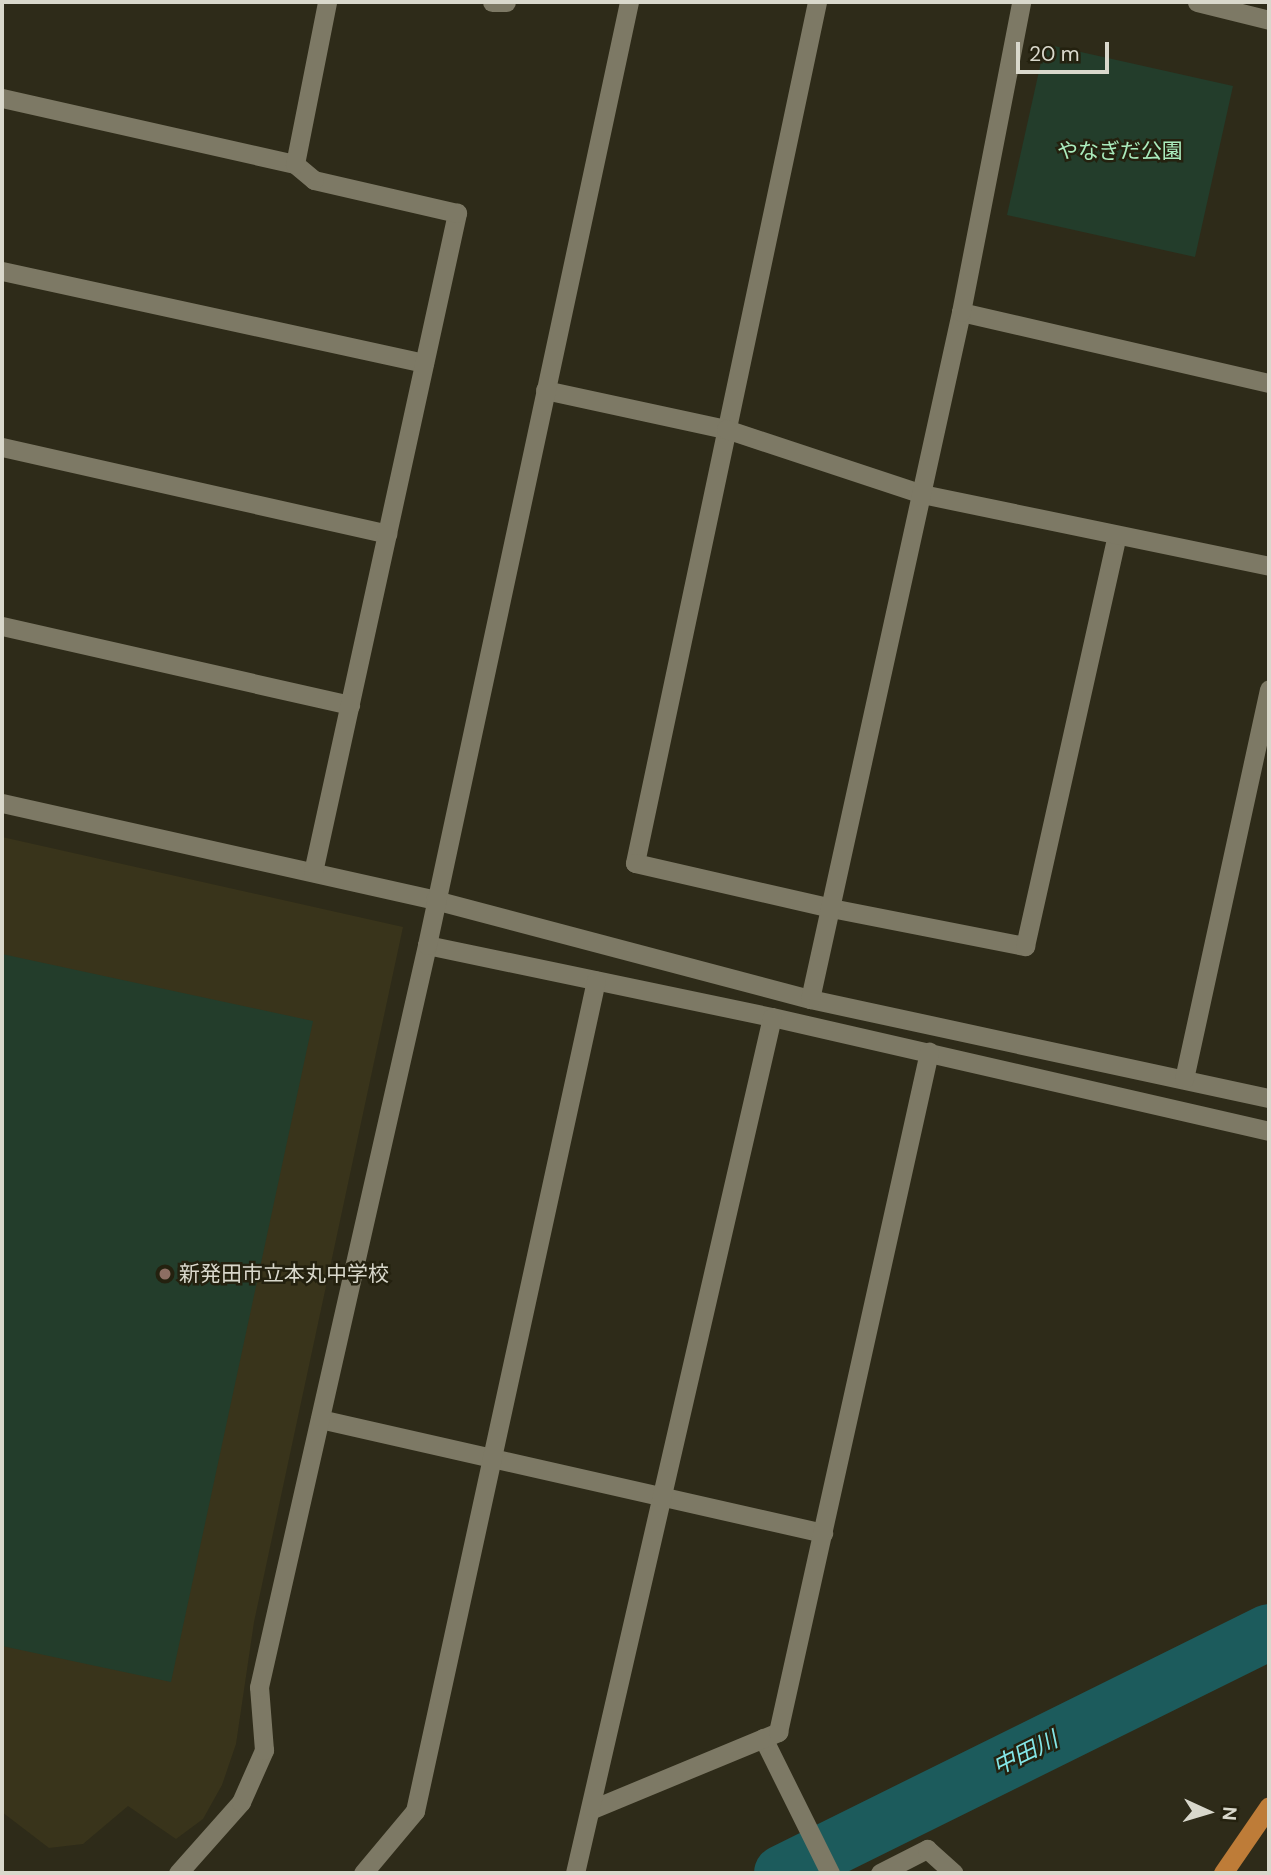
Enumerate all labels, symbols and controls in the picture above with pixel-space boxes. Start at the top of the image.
scale bar [1019,28,1112,72]
text: 20 m [1029,40,1080,68]
park label: やなぎだ公園 [1057,138,1183,164]
place label: 新発田市立本丸中学校 [179,1261,389,1287]
marker: 新発田市立本丸中学校 [157,1266,173,1282]
water label: 中田川 [988,1725,1062,1781]
north arrow [1173,1777,1243,1847]
text: N [1216,1806,1242,1821]

